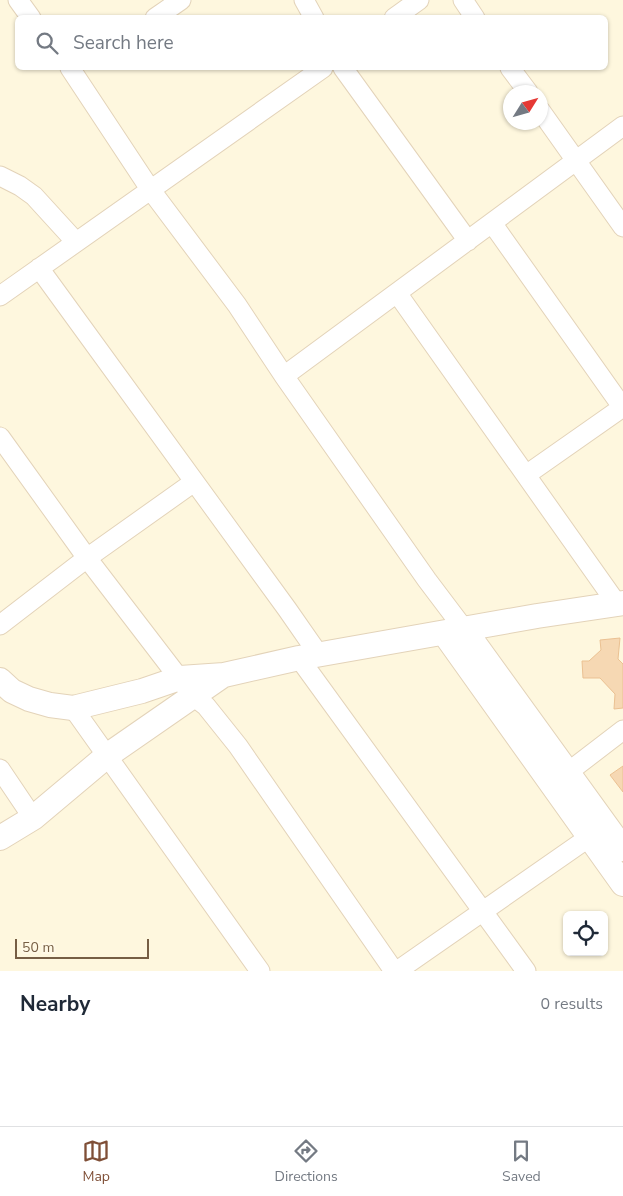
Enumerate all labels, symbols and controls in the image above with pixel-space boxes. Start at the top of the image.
search box [15,15,608,70]
icon: search [33,29,61,57]
text: Search here [73,30,174,56]
north arrow [503,85,548,130]
map controls [563,911,608,956]
button: locate [563,911,608,956]
scale bar [15,936,149,959]
text: 50 m [22,938,54,957]
text: Nearby [20,990,90,1018]
text: 0 results [541,993,603,1015]
tab: Map [82,1137,110,1186]
tab: Directions [275,1137,338,1186]
tab: Saved [502,1137,541,1186]

